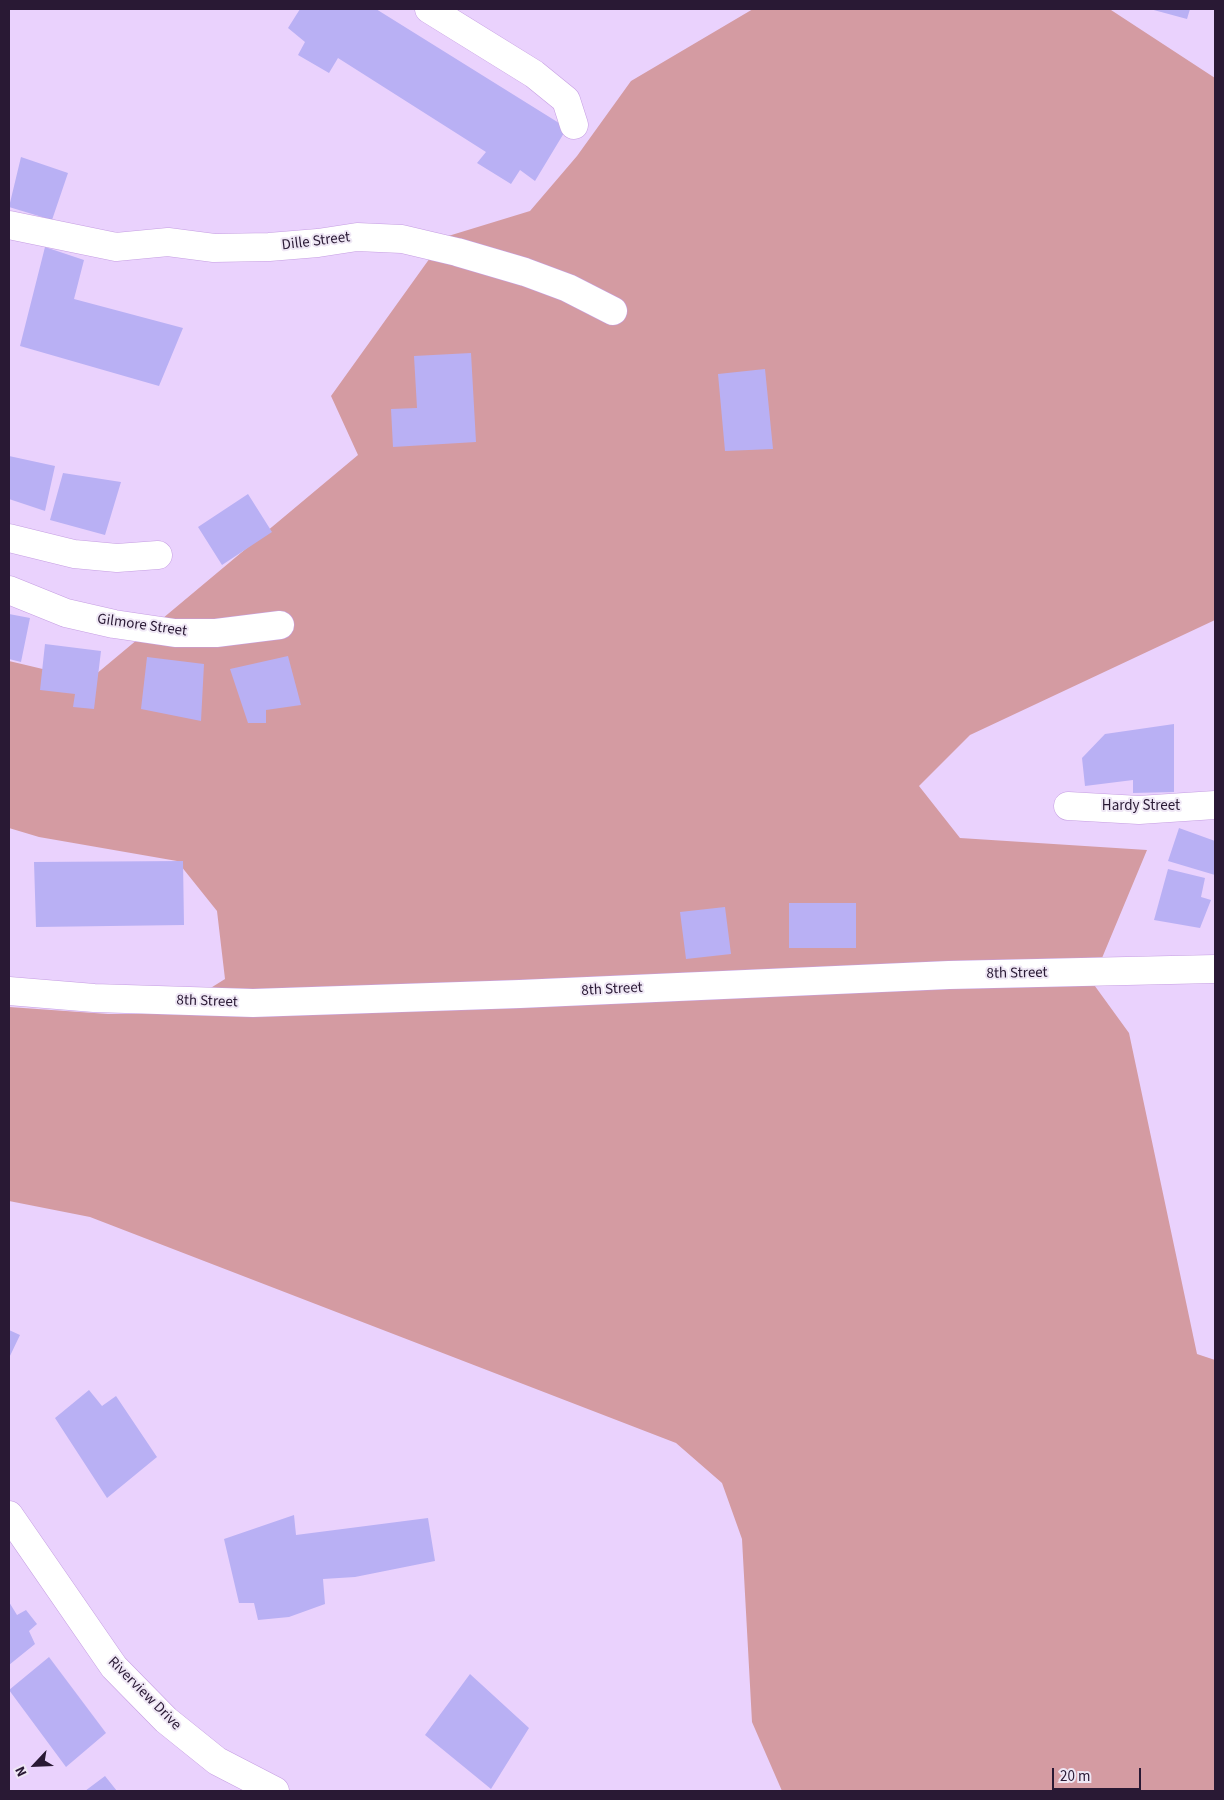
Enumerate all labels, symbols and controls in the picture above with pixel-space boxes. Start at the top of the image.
street label: Dille Street [281,229,351,255]
street label: Gilmore Street [96,611,188,641]
street label: Hardy Street [1102,798,1180,816]
street label: 8th Street [986,964,1048,984]
street label: 8th Street [581,979,643,1001]
street label: 8th Street [176,992,238,1012]
street label: Riverview Drive [103,1653,185,1735]
north arrow [10,1740,60,1790]
scale bar [1054,1758,1143,1790]
text: N [10,1763,32,1780]
text: 20 m [1060,1766,1090,1787]

